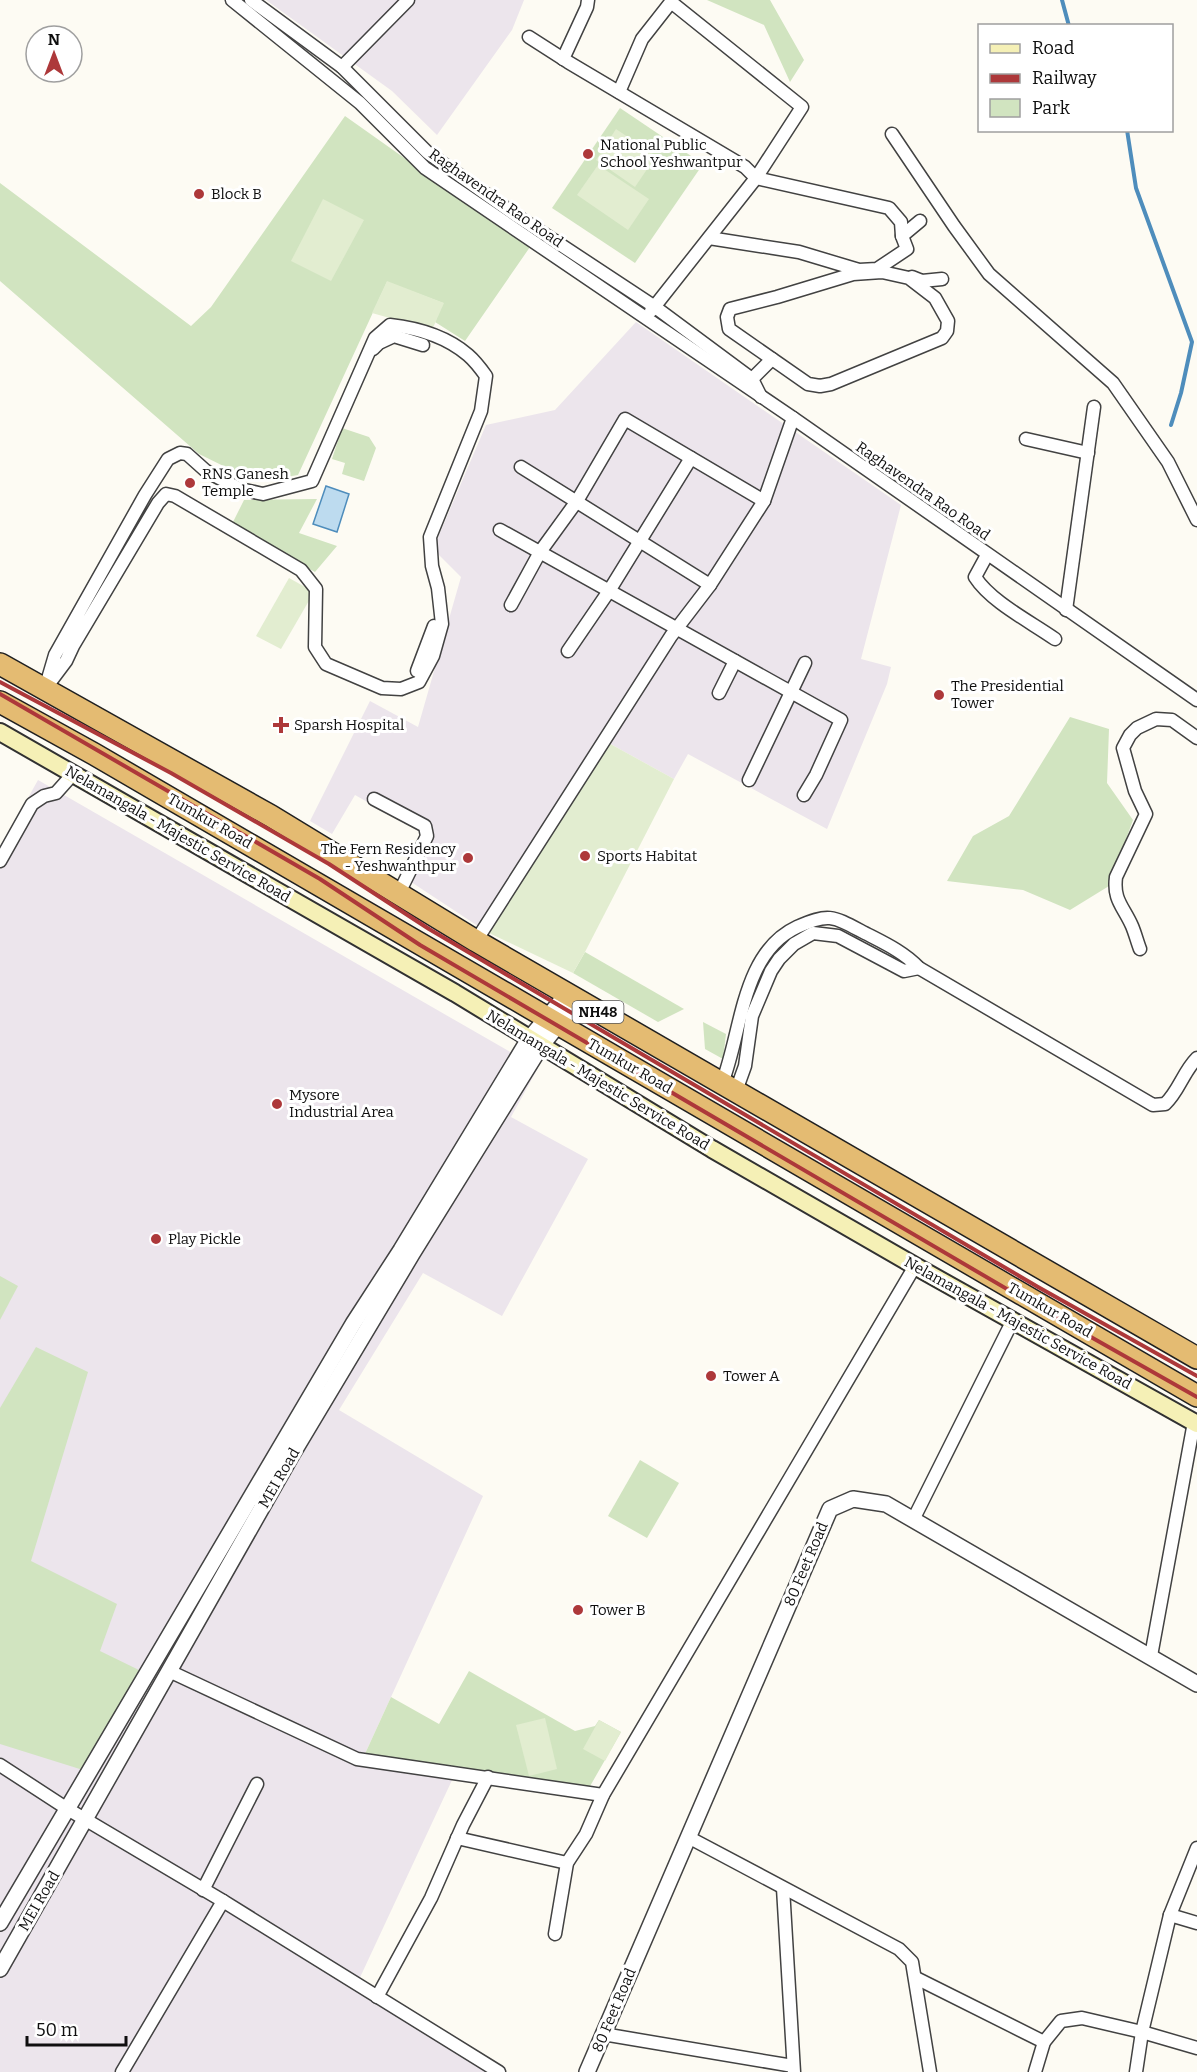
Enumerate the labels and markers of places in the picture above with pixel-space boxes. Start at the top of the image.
place label: National Public School Yeshwantpur [600,136,743,171]
marker: National Public School Yeshwantpur [581,147,595,161]
place label: Block B [211,185,262,203]
marker: Block B [192,187,206,201]
place label: RNS Ganesh Temple [202,465,289,500]
marker: RNS Ganesh Temple [183,476,197,490]
place label: The Presidential Tower [951,677,1064,712]
marker: The Presidential Tower [932,688,946,702]
marker: Sparsh Hospital [272,716,290,734]
place label: Sparsh Hospital [294,716,404,734]
place label: The Fern Residency - Yeshwanthpur [321,840,456,875]
place label: Sports Habitat [597,847,698,865]
marker: Sports Habitat [578,849,592,863]
marker: The Fern Residency - Yeshwanthpur [461,851,475,865]
place label: Mysore Industrial Area [289,1086,394,1121]
marker: Mysore Industrial Area [270,1097,284,1111]
place label: Play Pickle [168,1230,241,1248]
marker: Play Pickle [149,1232,163,1246]
place label: Tower A [723,1367,780,1385]
marker: Tower A [704,1369,718,1383]
place label: Tower B [590,1601,646,1619]
marker: Tower B [571,1603,585,1617]

